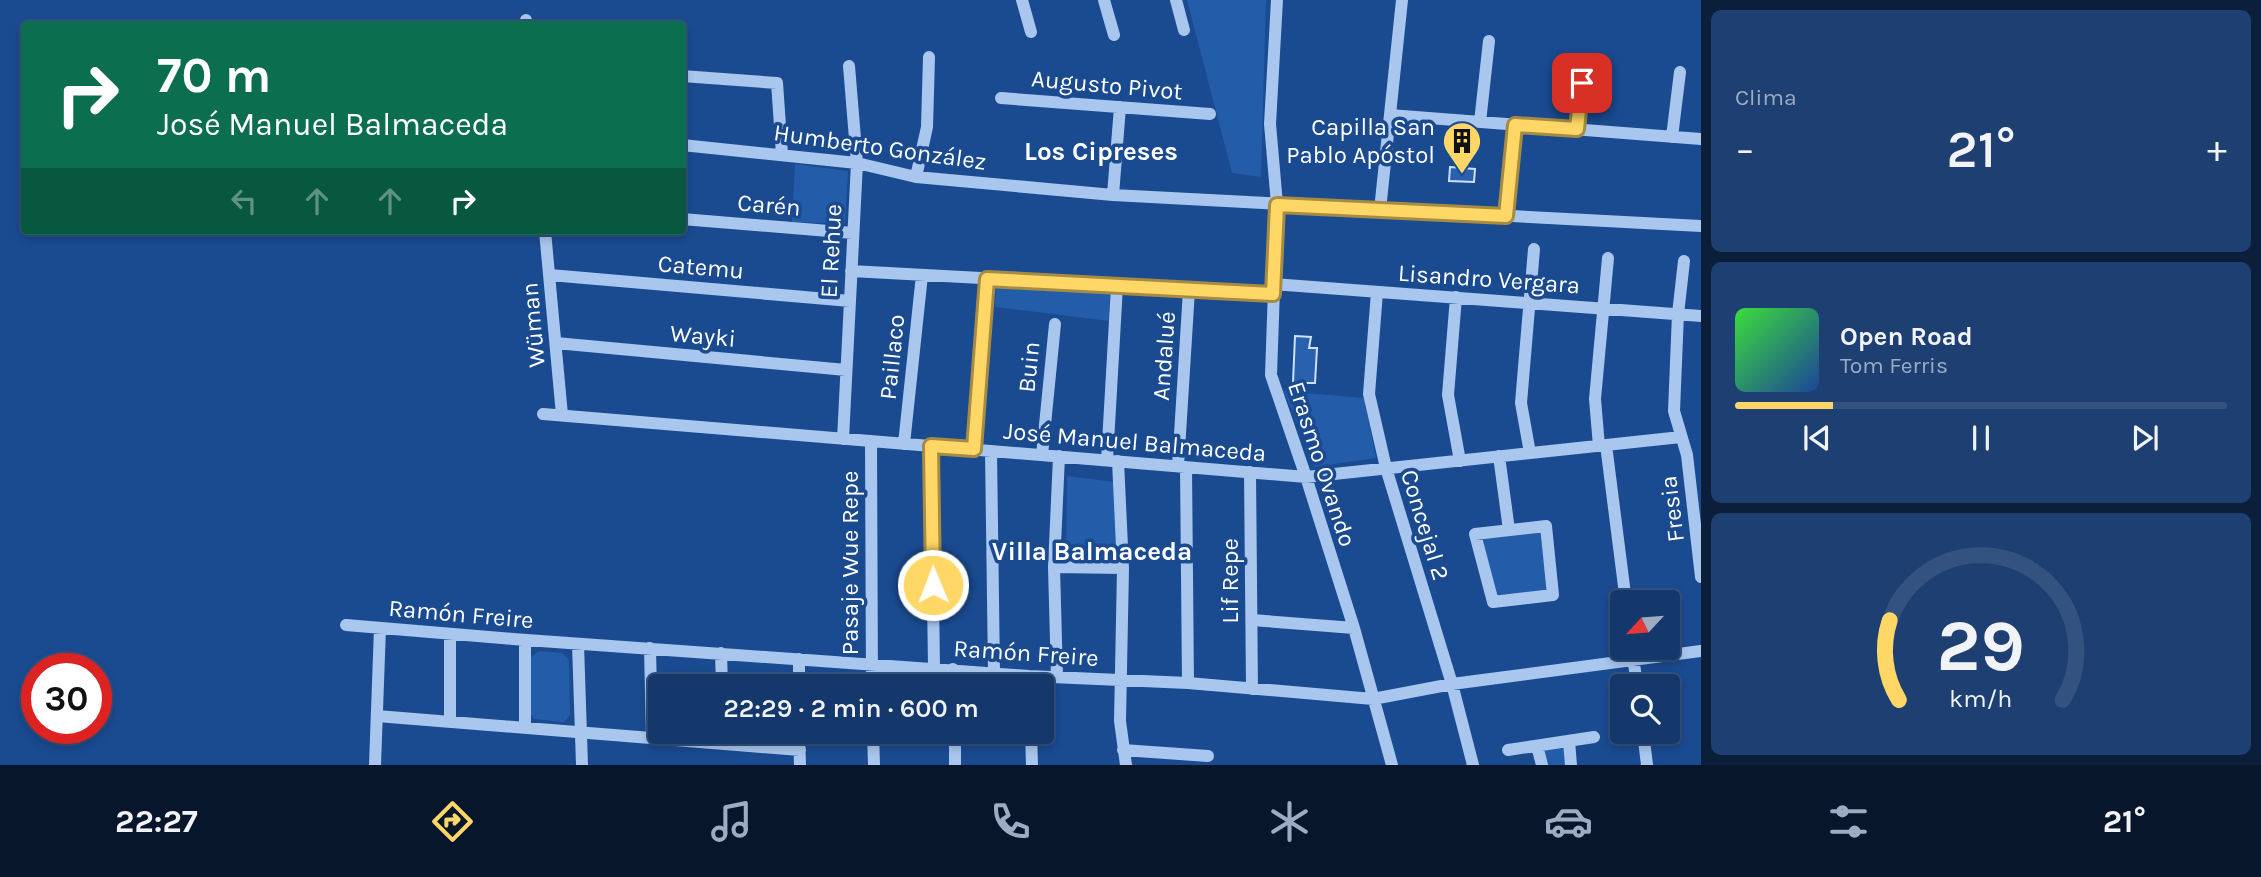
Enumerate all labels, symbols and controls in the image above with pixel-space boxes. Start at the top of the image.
text: 70 m [157,47,271,104]
icon: right [42,49,133,140]
pin [1552,53,1612,113]
street label: Augusto Pivot [1030,64,1184,106]
icon: arrive [1563,64,1601,102]
text: Clima [1735,84,1797,111]
text: José Manuel Balmaceda [157,106,508,143]
place label: Capilla San Pablo Apóstol [1286,113,1435,169]
street label: Humberto González [772,118,988,176]
text: 21° [1947,119,2015,180]
building icon: Capilla San Pablo Apóstol [1441,120,1483,175]
text: − [1735,127,1755,172]
text: + [2207,127,2227,172]
district label: Los Cipreses [1024,136,1178,167]
icon: left [225,182,263,220]
icon: ahead [298,182,336,220]
icon: ahead [371,182,409,220]
icon: right [444,182,482,220]
street label: Carén [736,188,802,222]
street label: El Rehue [815,203,847,299]
street label: Catemu [657,249,745,285]
street label: Lisandro Vergara [1397,259,1581,299]
street label: Wüman [515,281,551,369]
street label: Andalué [1147,310,1181,402]
street label: Paillaco [874,313,910,401]
street label: Wayki [669,319,737,353]
text: Open Road [1840,321,1973,352]
street label: Buin [1012,340,1046,394]
text: Tom Ferris [1840,352,1948,379]
street label: Erasmo Ovando [1282,378,1362,550]
street label: José Manuel Balmaceda [1003,417,1267,467]
icon: previous [1798,419,1836,457]
icon: pause [1962,419,2000,457]
icon: next [2126,419,2164,457]
street label: Concejal 2 [1395,466,1455,584]
street label: Pasaje Wue Repe [836,471,864,655]
street label: Fresia [1654,474,1690,544]
district label: Villa Balmaceda [992,536,1192,567]
street label: Lif Repe [1216,538,1244,624]
position arrow [896,548,970,622]
north arrow [1610,590,1680,660]
map controls [1610,590,1680,744]
street label: Ramón Freire [387,594,535,634]
text: 29 [1937,604,2025,689]
street label: Ramón Freire [952,634,1100,672]
speed limit sign: 30 [21,653,112,744]
button: search [1610,674,1680,744]
text: km/h [1949,684,2013,713]
text: 22:29 · 2 min · 600 m [723,693,979,724]
icon: directions [428,797,477,846]
icon: music [707,797,756,846]
icon: phone [986,797,1035,846]
icon: climate [1265,797,1314,846]
icon: car [1544,797,1593,846]
icon: filters [1824,797,1873,846]
text: 22:27 [115,803,198,840]
text: 21° [2103,803,2146,840]

